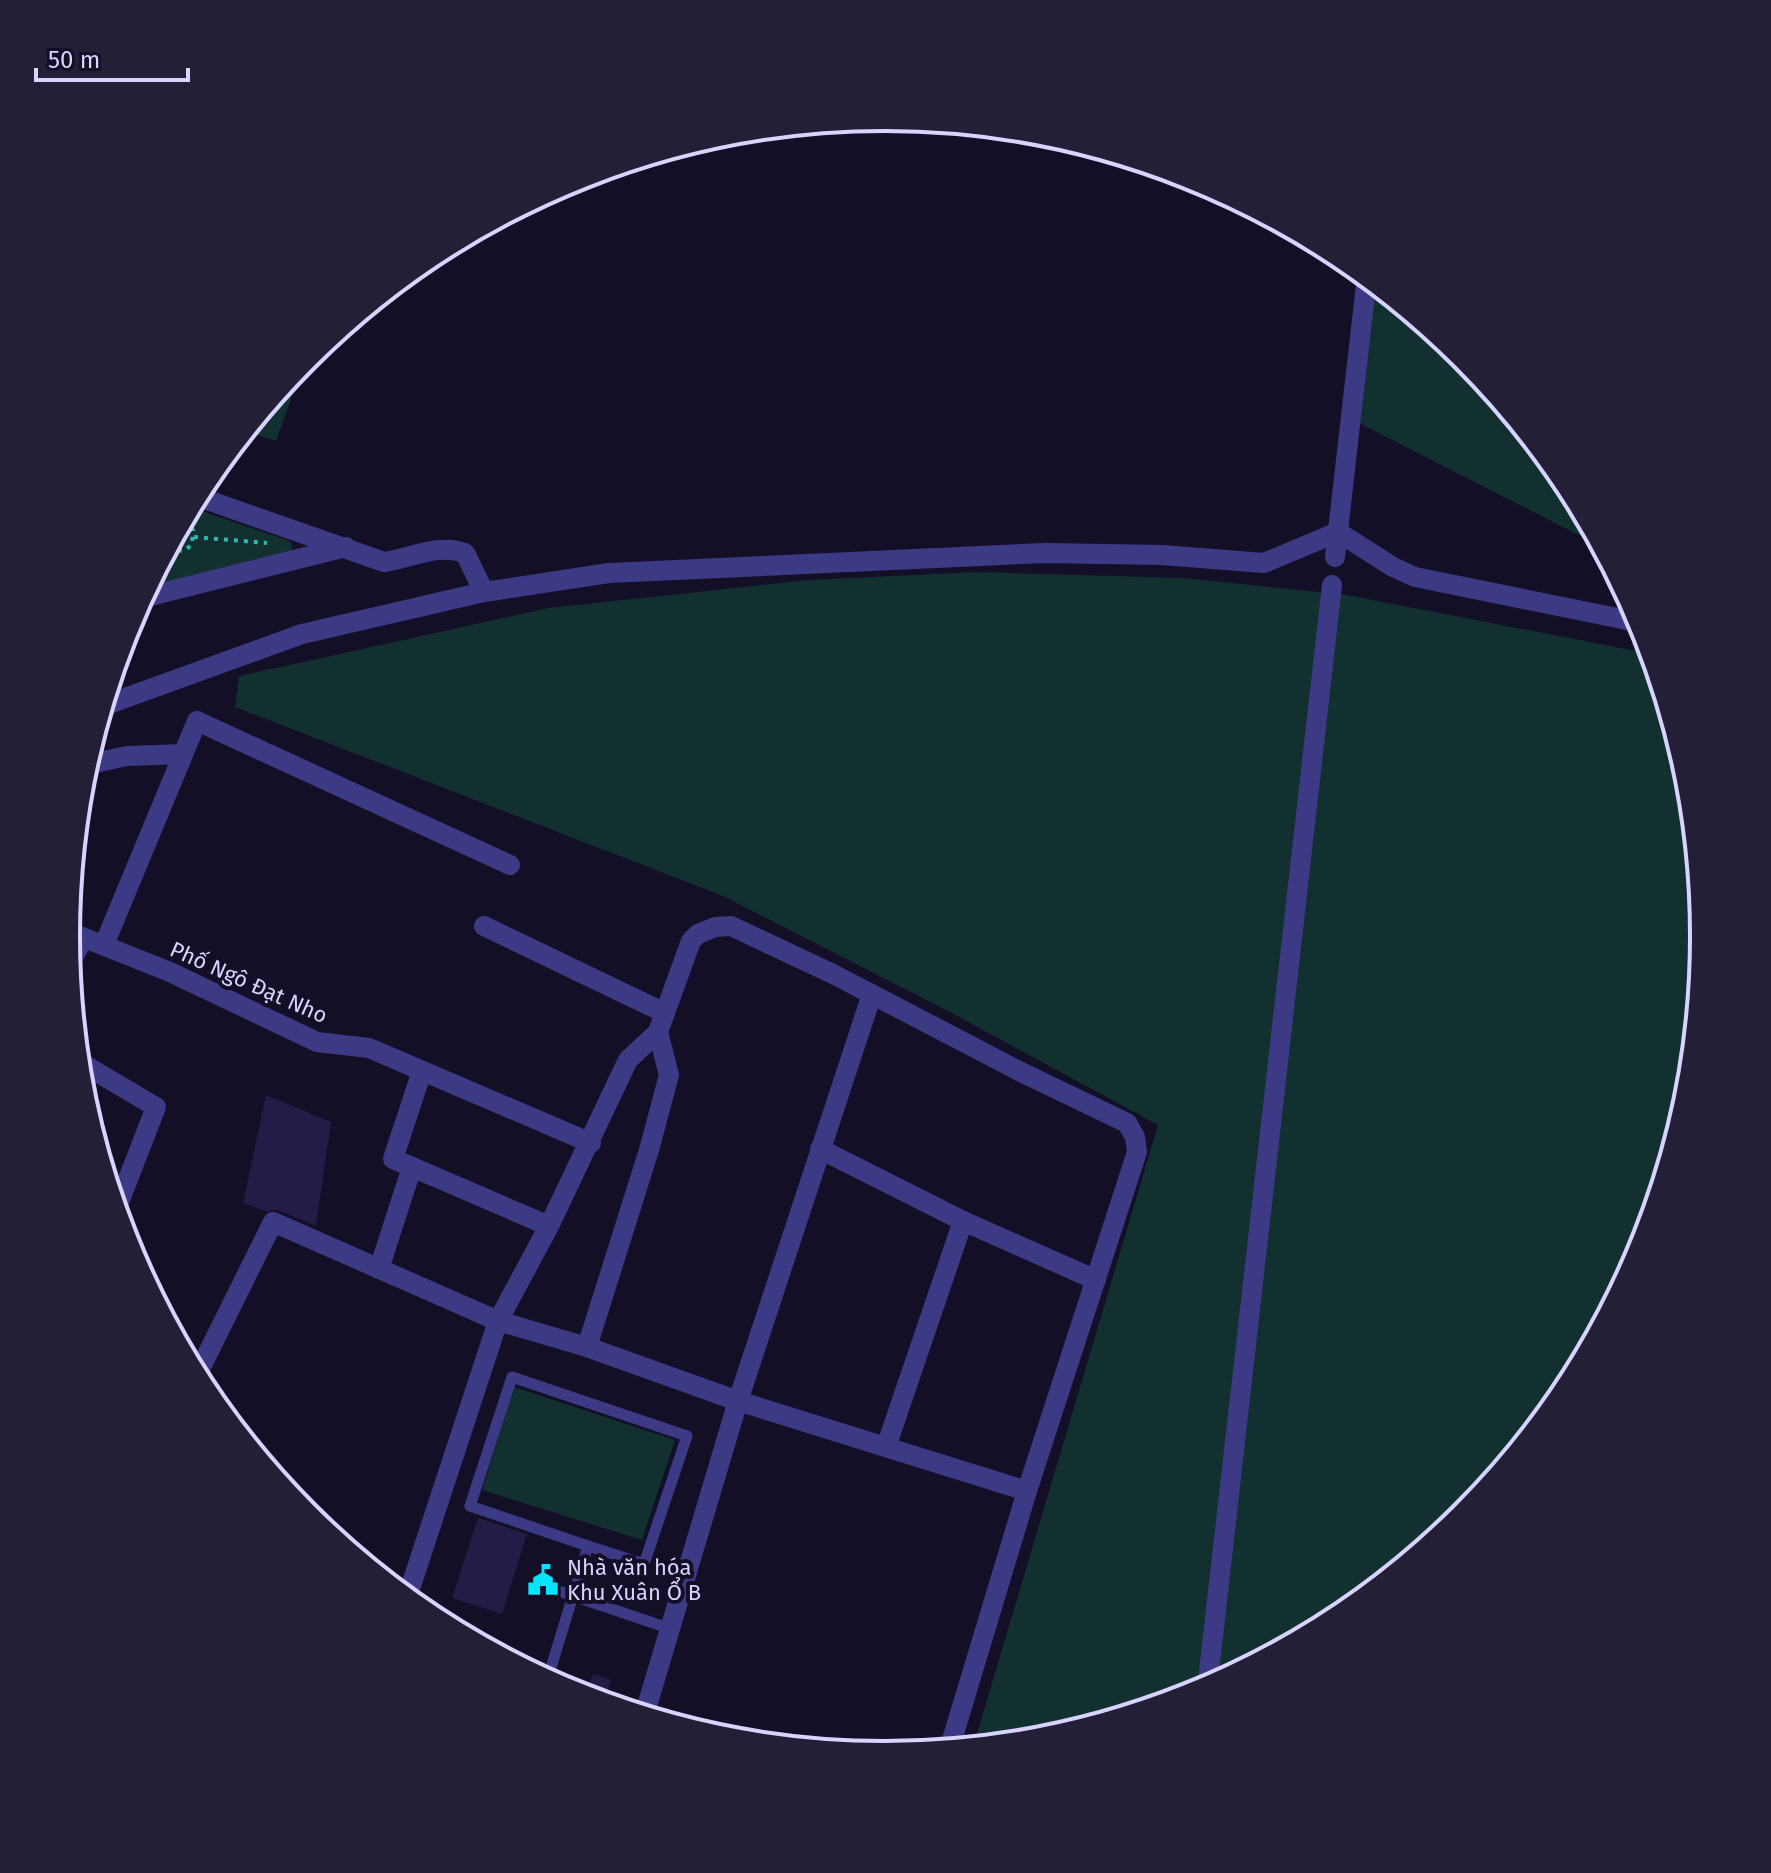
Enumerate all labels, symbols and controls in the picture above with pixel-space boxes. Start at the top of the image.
scale bar [36,32,188,82]
text: 50 m [48,46,100,74]
street label: Phố Ngô Đạt Nho [166,936,332,1029]
place label: Nhà văn hóa Khu Xuân Ổ B [567,1554,701,1606]
public building icon: Nhà văn hóa Khu Xuân Ổ B [526,1563,560,1597]

